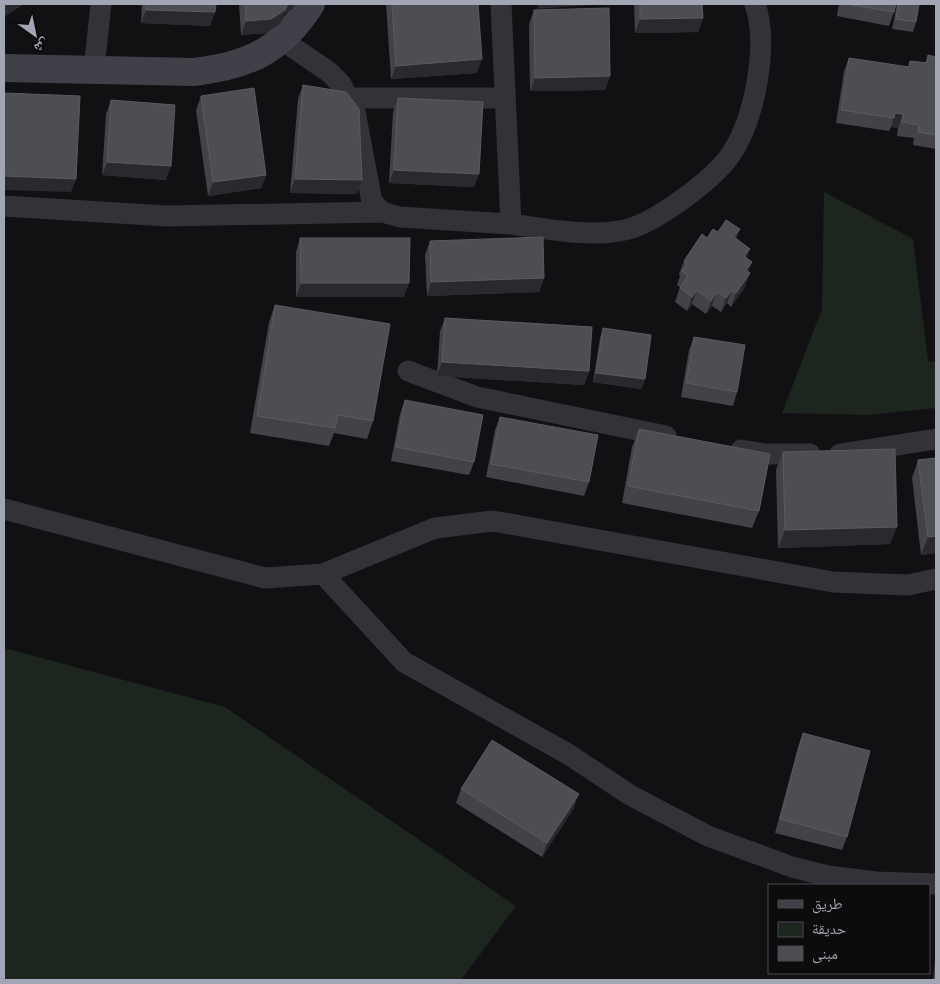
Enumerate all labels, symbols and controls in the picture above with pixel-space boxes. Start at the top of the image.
north arrow [10,10,60,60]
text: ش [31,34,53,57]
legend [768,884,930,974]
text: طريق [812,895,843,914]
text: حديقة [812,920,847,938]
text: مبنى [812,945,838,964]

